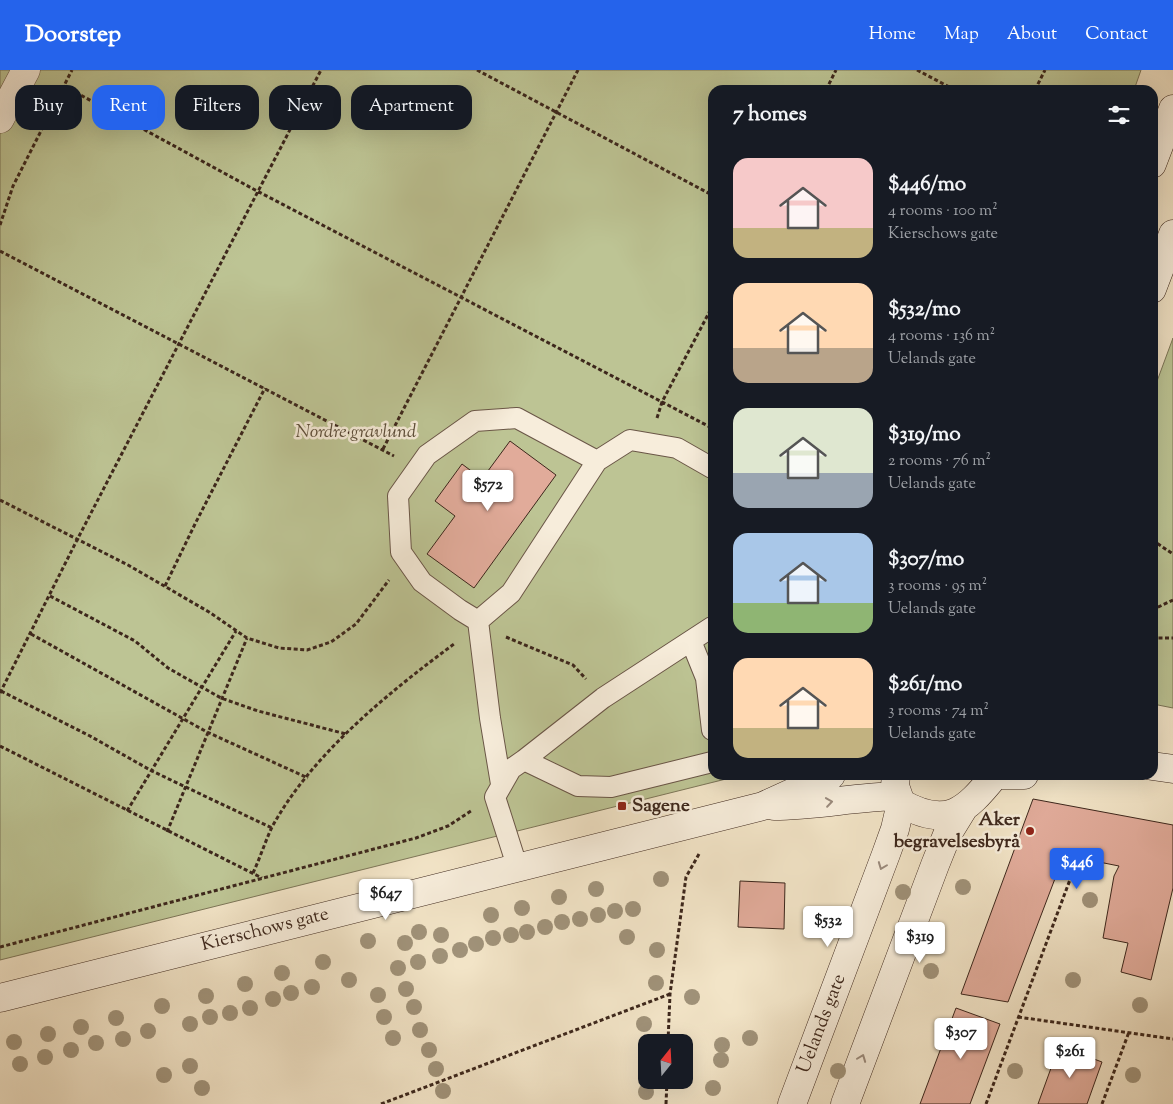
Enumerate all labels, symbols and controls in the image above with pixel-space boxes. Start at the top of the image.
text: Doorstep [25,18,121,52]
text: Home [869,22,916,48]
text: Map [944,22,979,48]
text: About [1007,22,1057,48]
text: Contact [1085,22,1148,48]
chip: Buy [15,85,82,130]
chip: Rent [92,85,165,130]
chip: Filters [175,85,259,130]
chip: New [269,85,341,130]
chip: Apartment [351,85,472,130]
text: 7 homes [733,100,807,130]
icon: filters [1105,101,1133,129]
text: $446/mo [888,170,966,200]
icon: home [773,178,833,238]
text: 4 rooms · 100 m² [888,200,998,223]
text: Kierschows gate [888,223,998,246]
text: $532/mo [888,295,961,325]
icon: home [773,303,833,363]
text: 4 rooms · 136 m² [888,325,995,348]
text: Uelands gate [888,348,976,371]
park label: Nordre gravlund [296,419,417,446]
text: $319/mo [888,420,961,450]
icon: home [773,428,833,488]
text: 2 rooms · 76 m² [888,450,991,473]
pin: $572 [458,470,518,512]
text: Uelands gate [888,473,976,496]
text: $572 [473,474,503,497]
text: $307/mo [888,545,964,575]
icon: home [773,553,833,613]
text: 3 rooms · 95 m² [888,575,987,598]
text: Uelands gate [888,598,976,621]
text: $261/mo [888,670,962,700]
icon: home [773,678,833,738]
text: 3 rooms · 74 m² [888,700,989,723]
text: Uelands gate [888,723,976,746]
place label: Sagene [632,793,690,820]
one-way arrow [824,798,833,808]
marker: Sagene [616,800,628,812]
place label: Aker begravelsesbyrå [893,807,1021,856]
marker: Aker begravelsesbyrå [1024,825,1036,837]
pin: $446 [1047,848,1107,890]
text: $446 [1061,852,1093,875]
one-way arrow [878,861,888,870]
pin: $647 [356,878,416,921]
text: $647 [370,883,402,906]
street label: Kierschows gate [198,901,332,959]
pin: $532 [798,906,858,948]
text: $532 [814,910,842,933]
pin: $319 [890,922,950,964]
text: $319 [906,926,934,949]
street label: Uelands gate [791,970,853,1078]
pin: $307 [931,1018,991,1060]
text: $307 [945,1022,977,1045]
north arrow [638,1034,692,1089]
map controls [638,1034,693,1089]
pin: $261 [1040,1036,1100,1079]
text: $261 [1055,1041,1085,1064]
one-way arrow [856,1055,866,1063]

